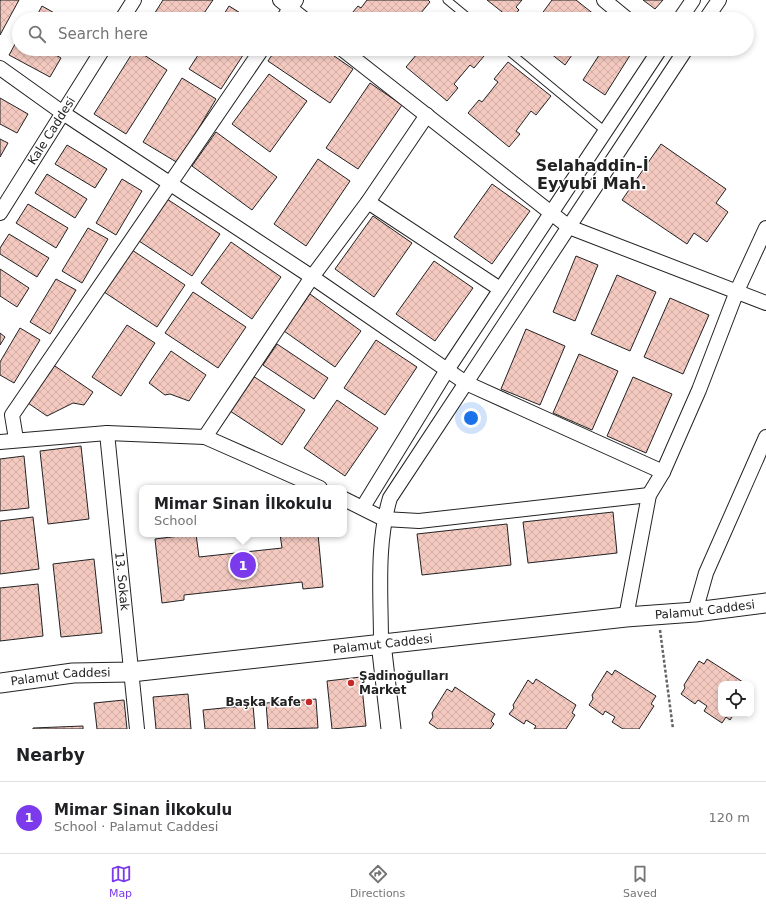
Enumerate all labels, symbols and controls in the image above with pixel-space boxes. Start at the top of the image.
search box [12,12,754,56]
icon: search [26,23,48,45]
text: Search here [58,25,148,43]
street label: Kale Caddesi [25,94,78,167]
district label: Selahaddin-İ Eyyubi Mah. [535,156,649,193]
your location [461,408,481,428]
popup [139,485,347,537]
text: Mimar Sinan İlkokulu [154,495,332,513]
text: School [154,513,197,528]
pin: 1 [230,550,256,580]
street label: 13. Sokak [112,551,132,611]
street label: Palamut Caddesi [654,597,756,622]
street label: Palamut Caddesi [332,632,434,657]
street label: Palamut Caddesi [10,665,111,688]
place label: Şadinoğulları Market [359,669,449,697]
marker: Şadinoğulları Market [346,678,356,688]
map controls [718,681,754,717]
button: locate [718,681,754,717]
place label: Başka Kafe [226,695,301,709]
marker: Başka Kafe [304,697,314,707]
text: Nearby [16,745,85,765]
text: Mimar Sinan İlkokulu [54,801,232,819]
text: 1 [24,810,34,825]
text: 120 m [708,810,750,825]
text: School · Palamut Caddesi [54,819,218,834]
tab: Map [109,863,132,900]
tab: Directions [350,863,405,900]
tab: Saved [623,863,657,900]

